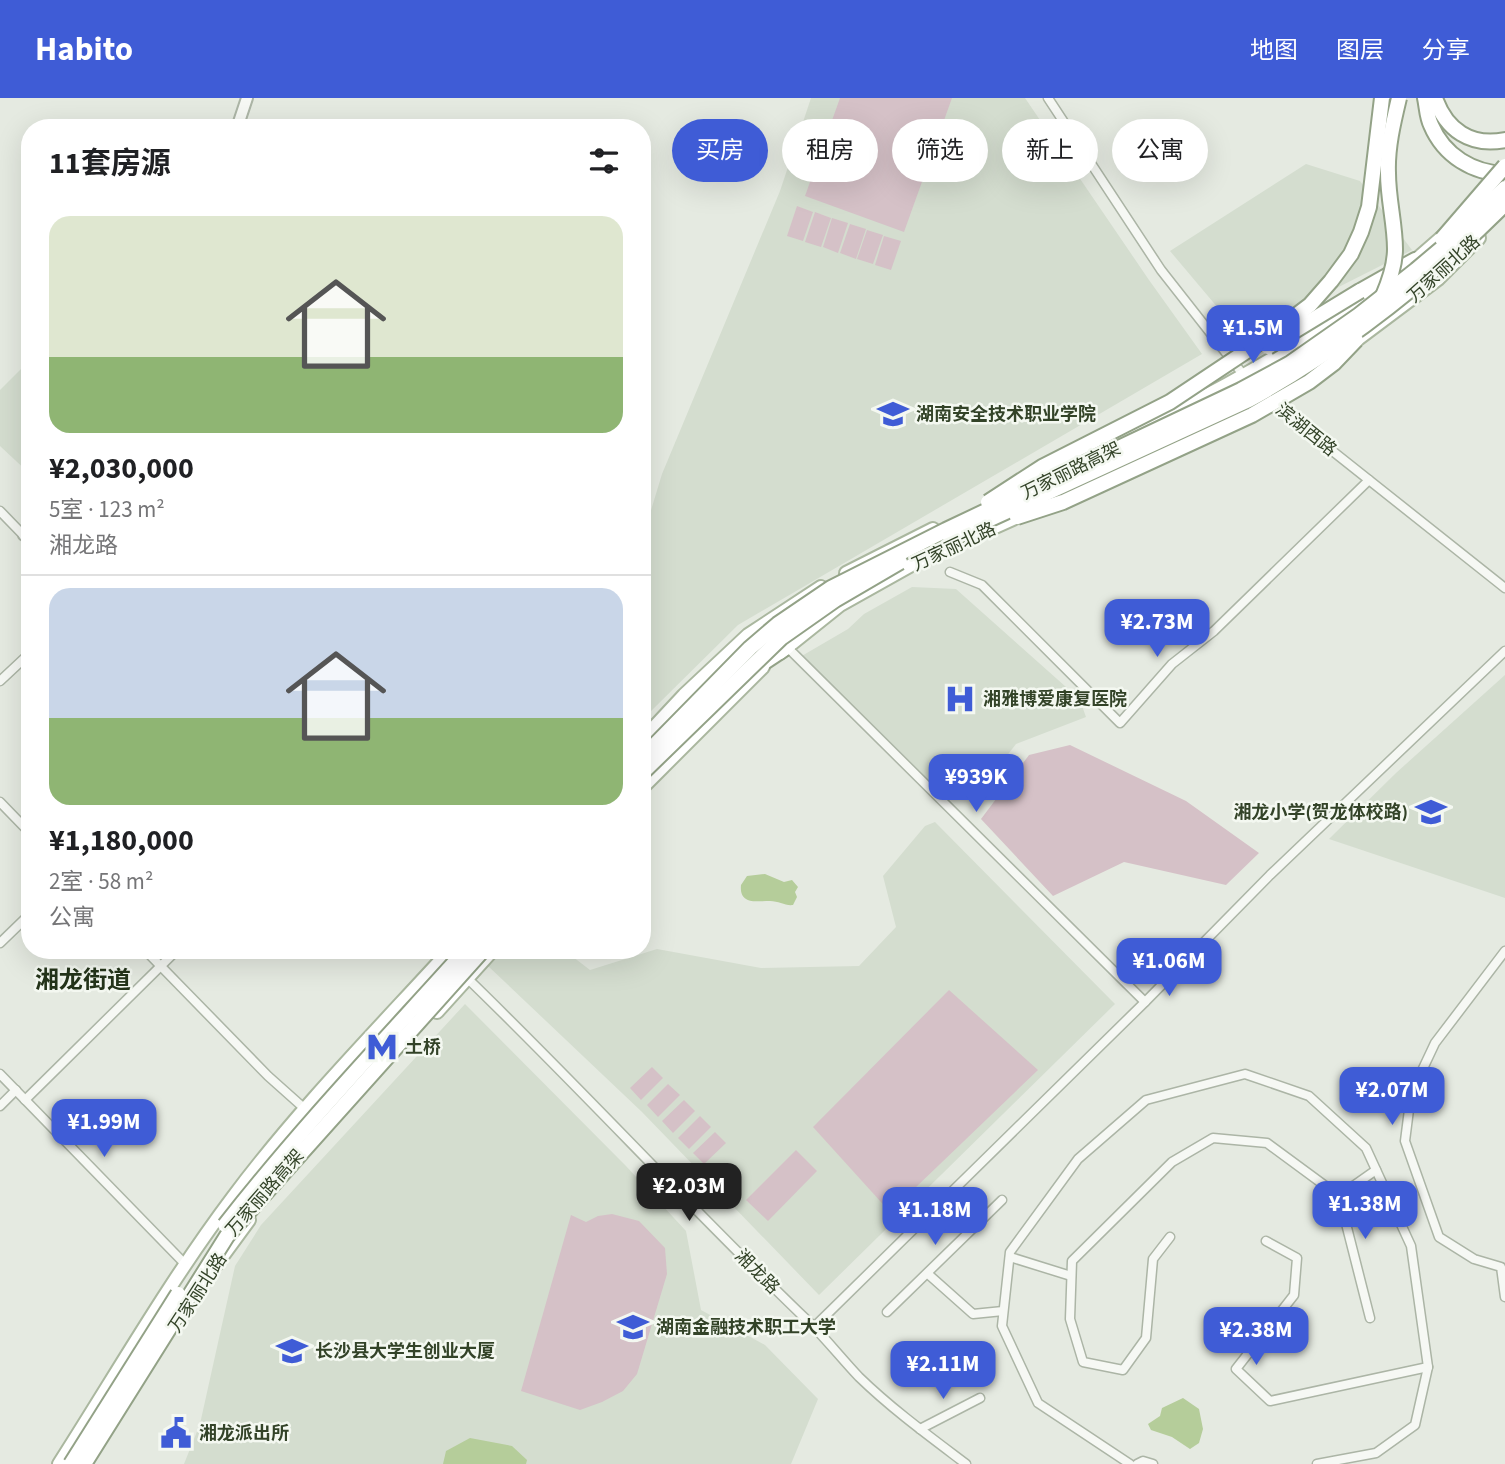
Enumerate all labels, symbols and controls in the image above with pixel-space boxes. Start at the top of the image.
text: Habito [35,26,133,73]
text: 地图 [1250,33,1298,68]
text: 图层 [1336,33,1384,68]
text: 分享 [1422,33,1470,68]
chip: 买房 [672,119,768,182]
chip: 租房 [782,119,878,182]
chip: 筛选 [892,119,988,182]
chip: 新上 [1002,119,1098,182]
chip: 公寓 [1112,119,1208,182]
text: 11套房源 [49,142,171,185]
icon: filters [585,142,623,180]
street label: 万家丽北路 [1402,230,1486,308]
icon: home [273,261,399,387]
pin: ¥1.5M [1204,306,1302,365]
text: ¥1.5M [1223,311,1283,344]
school or university icon: 湖南安全技术职业学院 [876,397,910,431]
street label: 滨湖西路 [1270,398,1342,462]
place label: 湖南安全技术职业学院 [916,402,1096,427]
street label: 万家丽路高架 [1017,436,1125,506]
text: ¥2,030,000 [49,447,194,490]
text: 5室 · 123 m² [49,493,165,526]
street label: 万家丽北路 [908,517,1000,577]
text: 湘龙路 [49,529,118,562]
pin: ¥2.73M [1100,600,1214,659]
text: ¥2.73M [1120,605,1194,638]
icon: home [273,633,399,759]
hospital icon: 湘雅博爱康复医院 [943,682,977,716]
place label: 湘雅博爱康复医院 [983,687,1127,712]
pin: ¥939K [927,754,1025,814]
text: ¥939K [945,760,1007,793]
school or university icon: 湘龙小学(贺龙体校路) [1414,795,1448,829]
place label: 湘龙小学(贺龙体校路) [1234,800,1408,825]
text: ¥1,180,000 [49,819,194,862]
text: 2室 · 58 m² [49,865,153,898]
text: 公寓 [49,901,95,934]
pin: ¥1.06M [1112,939,1226,998]
text: ¥1.06M [1132,944,1206,977]
district label: 湘龙街道 [35,963,131,998]
metro station icon: 土桥 [365,1030,399,1064]
place label: 土桥 [405,1035,441,1060]
pin: ¥2.07M [1335,1068,1449,1127]
text: ¥2.07M [1355,1073,1429,1106]
pin: ¥1.99M [47,1100,161,1159]
text: ¥1.99M [67,1105,141,1138]
street label: 万家丽路高架 [220,1144,310,1242]
pin: ¥2.03M [632,1164,746,1223]
text: ¥2.03M [652,1169,726,1202]
pin: ¥1.38M [1308,1182,1422,1241]
text: ¥1.38M [1328,1187,1402,1220]
pin: ¥1.18M [878,1188,992,1247]
text: ¥1.18M [898,1193,972,1226]
street label: 湘龙路 [729,1244,785,1300]
street label: 万家丽北路 [163,1248,233,1338]
pin: ¥2.38M [1199,1308,1313,1367]
school or university icon: 湖南金融技术职工大学 [616,1310,650,1344]
text: ¥2.38M [1219,1313,1293,1346]
place label: 湖南金融技术职工大学 [656,1315,836,1340]
school or university icon: 长沙县大学生创业大厦 [275,1334,309,1368]
place label: 长沙县大学生创业大厦 [315,1339,495,1364]
pin: ¥2.11M [886,1342,1000,1401]
text: ¥2.11M [906,1347,980,1380]
public building icon: 湘龙派出所 [159,1416,193,1450]
place label: 湘龙派出所 [199,1421,289,1446]

